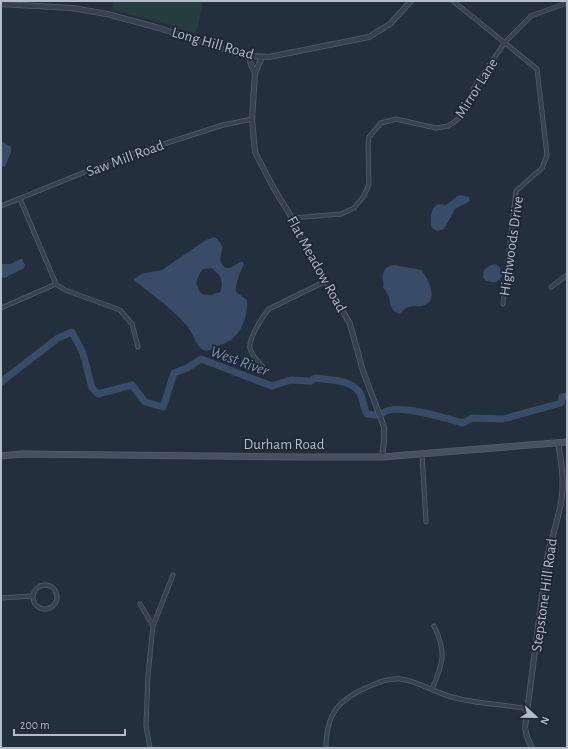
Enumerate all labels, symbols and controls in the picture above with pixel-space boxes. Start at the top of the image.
street label: Long Hill Road [170,25,256,62]
street label: Mirror Lane [452,56,501,121]
street label: Saw Mill Road [84,137,166,179]
street label: Highwoods Drive [497,195,526,297]
street label: Flat Meadow Road [284,214,349,315]
water label: West River [208,343,272,379]
street label: Durham Road [244,437,325,452]
street label: Stepstone Hill Road [529,537,560,653]
north arrow [516,697,556,737]
scale bar [14,711,125,737]
text: N [538,715,551,726]
text: 200 m [20,719,50,731]

